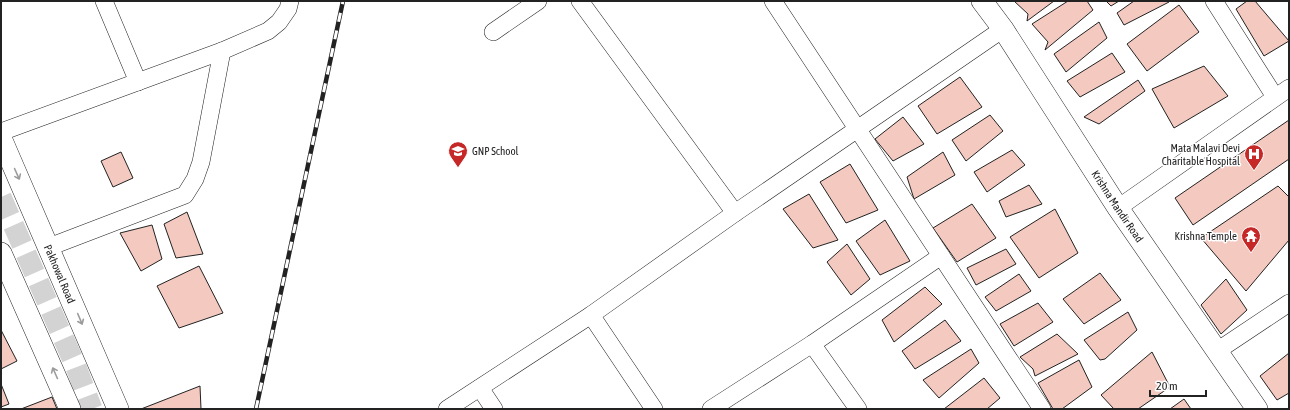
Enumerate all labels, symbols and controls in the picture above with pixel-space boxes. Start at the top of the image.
school or university icon: GNP School [447,140,469,168]
place label: Mata Malavi Devi Charitable Hospital [1162,142,1240,167]
hospital icon: Mata Malavi Devi Charitable Hospital [1243,143,1265,171]
place label: GNP School [472,145,519,157]
one-way arrow [13,168,21,180]
street label: Krishna Mandir Road [1089,168,1146,244]
temple icon: Krishna Temple [1240,225,1262,253]
place label: Krishna Temple [1175,230,1237,242]
street label: Pakhowal Road [42,243,78,305]
one-way arrow [76,313,84,325]
one-way arrow [50,368,58,380]
scale bar [1150,372,1206,398]
text: 20 m [1156,379,1178,393]

